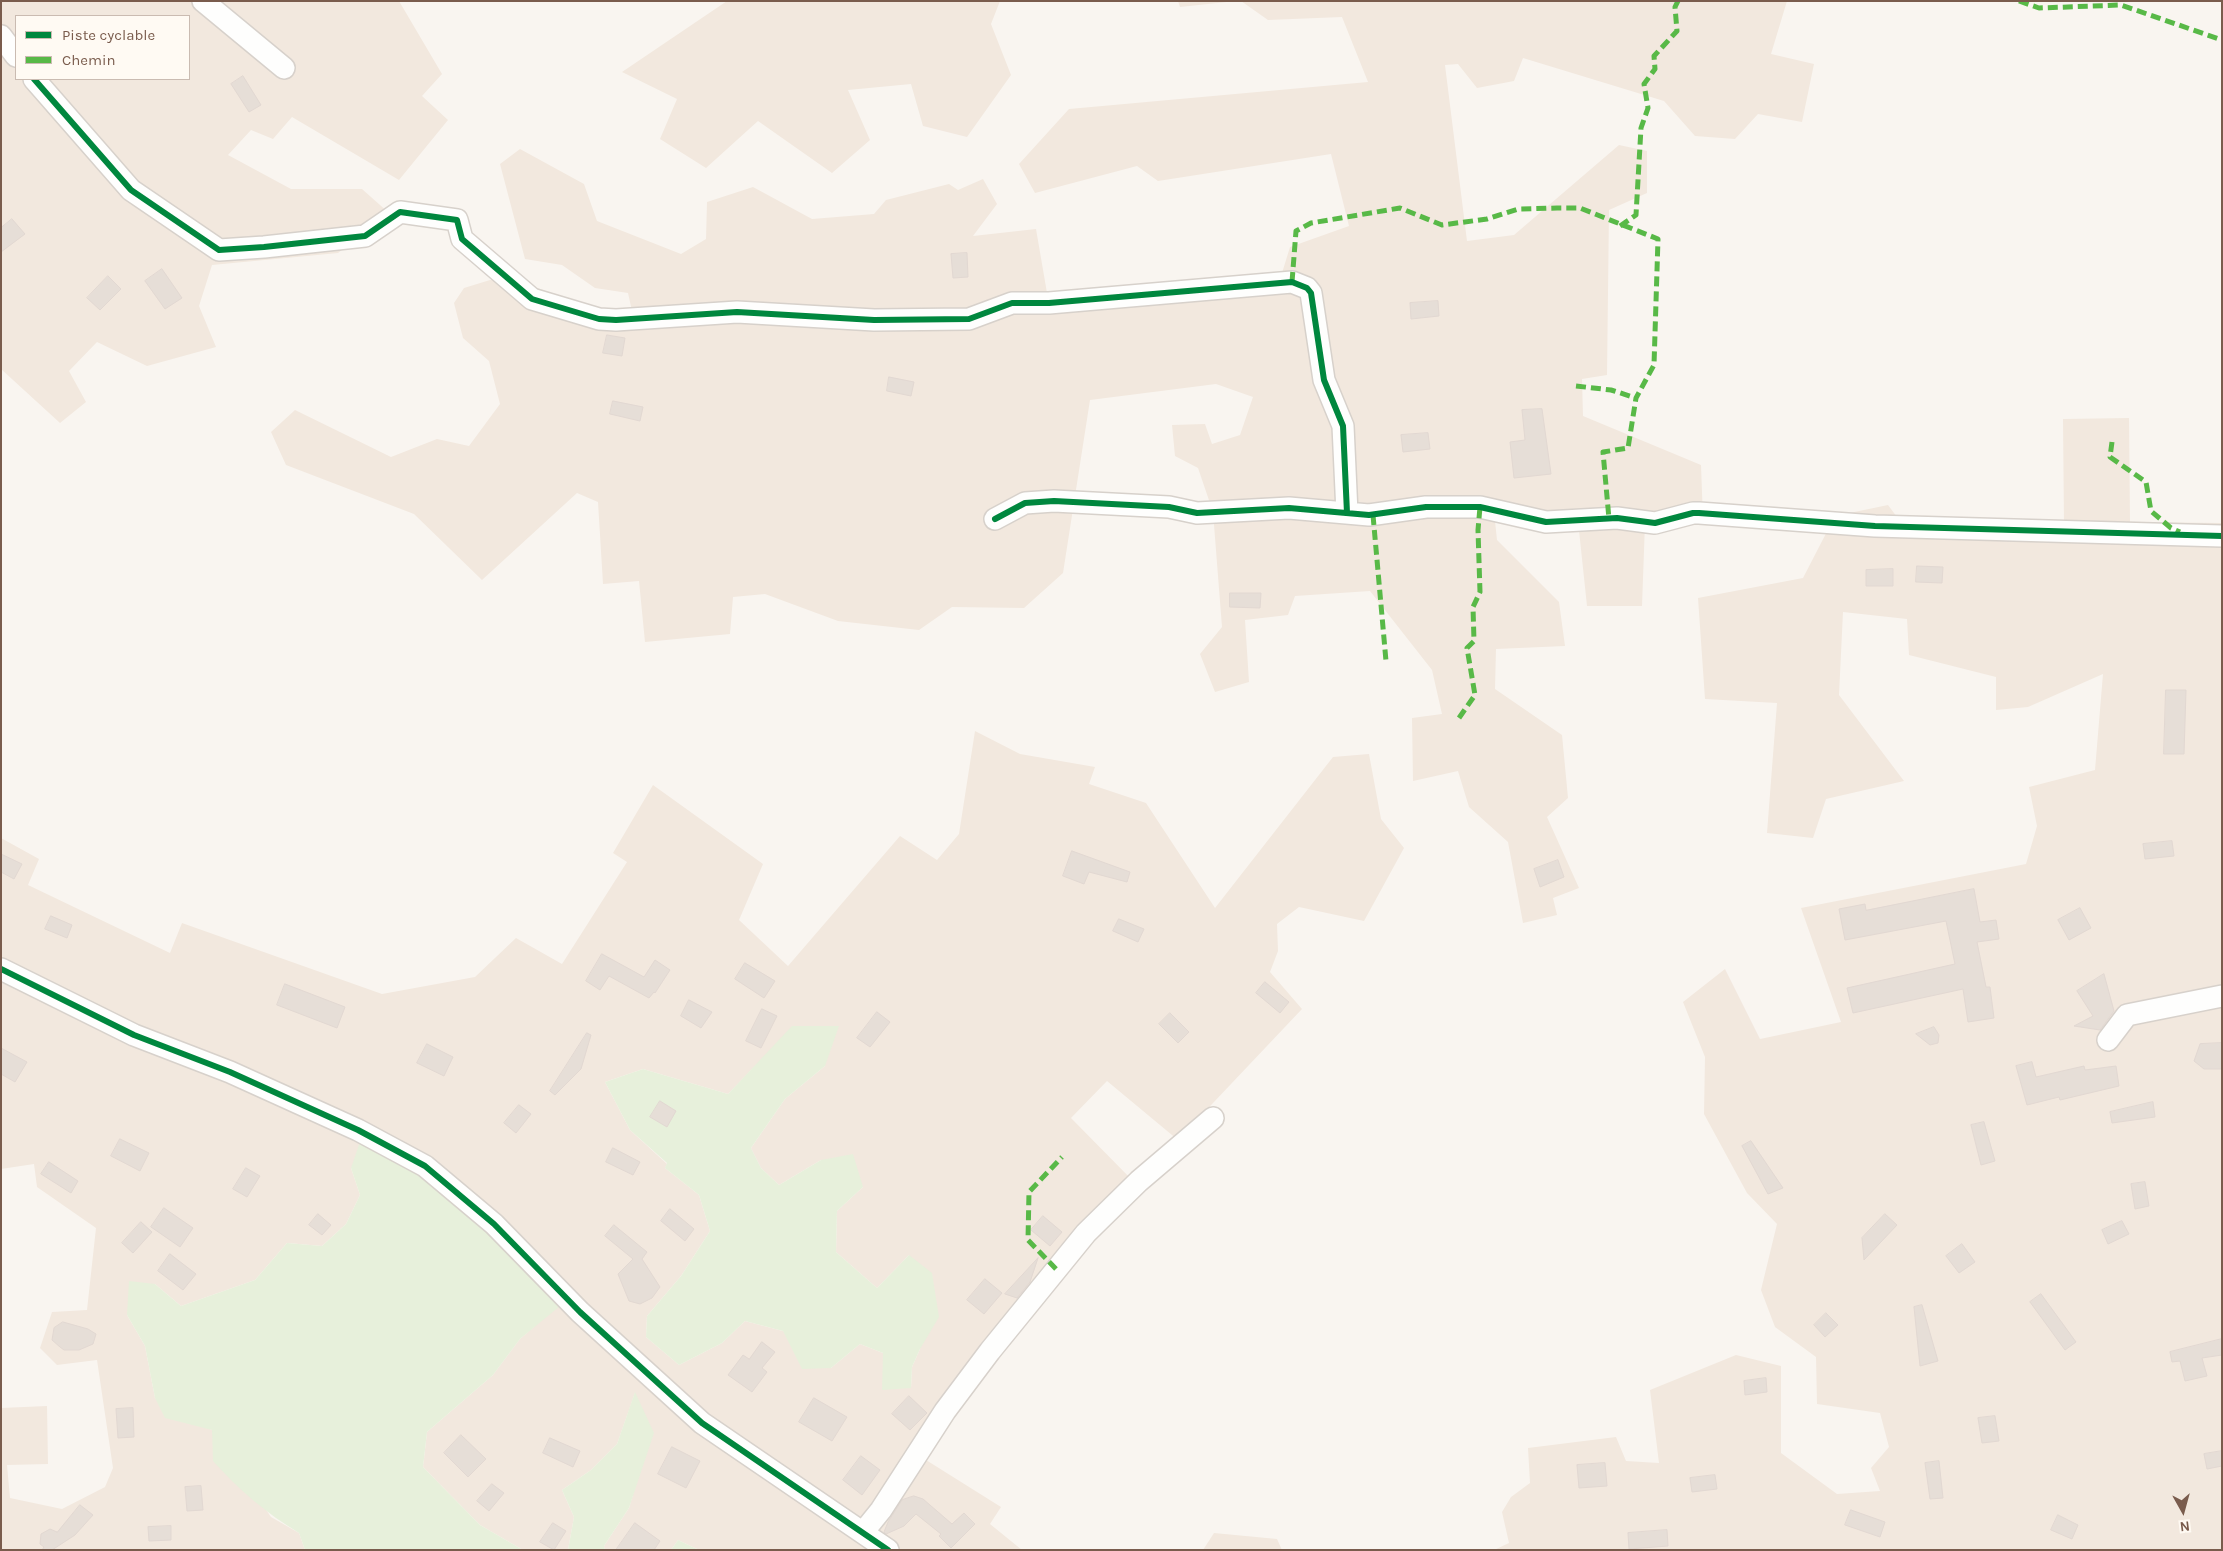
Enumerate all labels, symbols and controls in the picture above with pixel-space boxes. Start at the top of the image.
legend [15,15,190,80]
text: Piste cyclable [62,26,155,44]
text: Chemin [62,51,116,69]
north arrow [2158,1486,2208,1536]
text: N [2179,1517,2191,1535]

